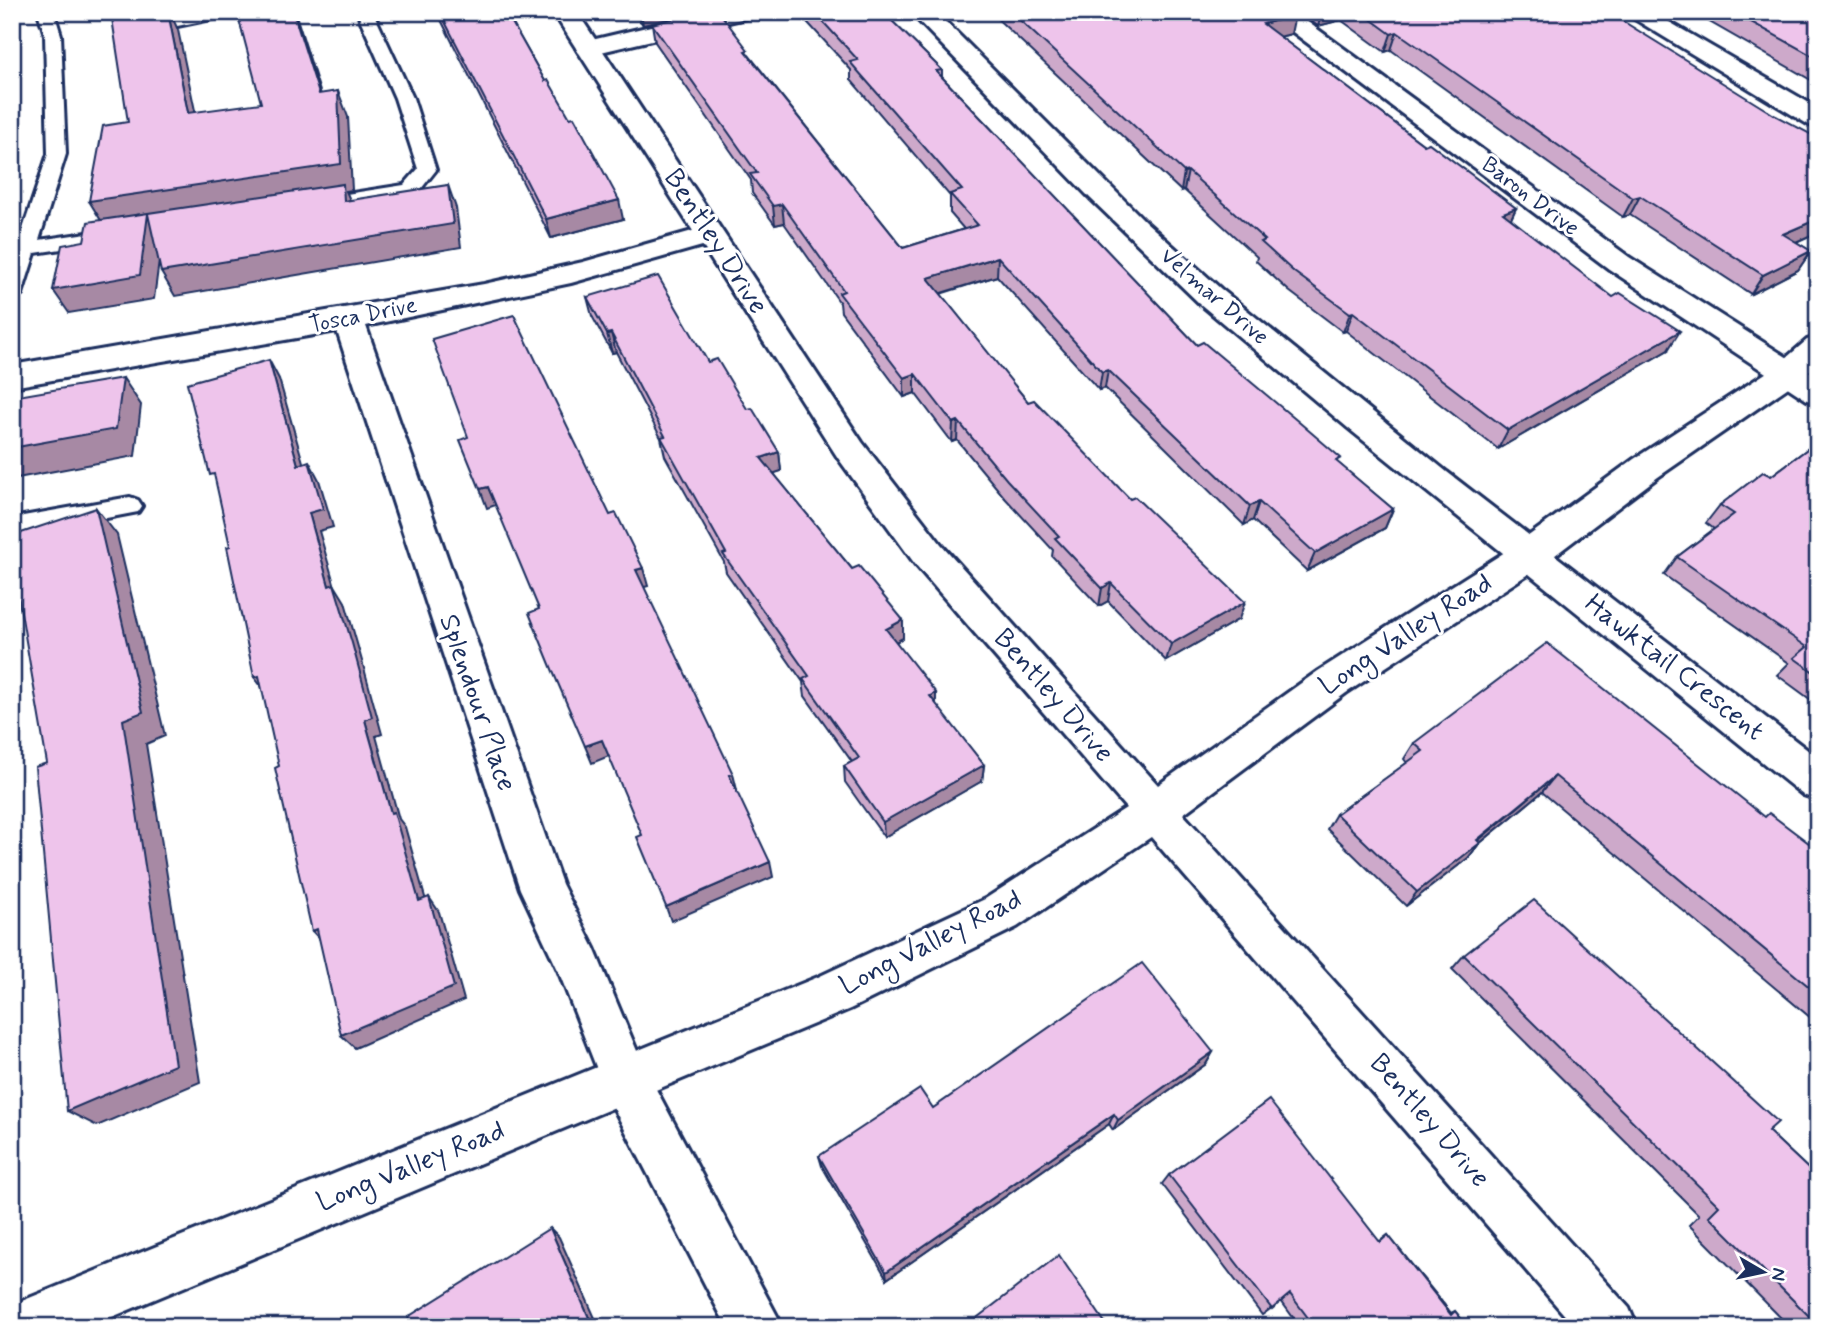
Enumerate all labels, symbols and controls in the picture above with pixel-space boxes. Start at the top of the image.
street label: Baron Drive [1475,150,1585,244]
street label: Bentley Drive [654,162,776,322]
street label: Velmar Drive [1153,242,1275,352]
street label: Tosca Drive [307,291,419,341]
street label: Long Valley Road [1312,565,1501,707]
street label: Hawktail Crescent [1576,586,1772,750]
street label: Splendour Place [429,610,525,796]
street label: Bentley Drive [984,621,1122,771]
street label: Long Valley Road [834,881,1029,1007]
street label: Bentley Drive [1360,1046,1498,1196]
street label: Long Valley Road [312,1112,511,1223]
north arrow [1728,1238,1798,1308]
text: N [1765,1266,1792,1283]

